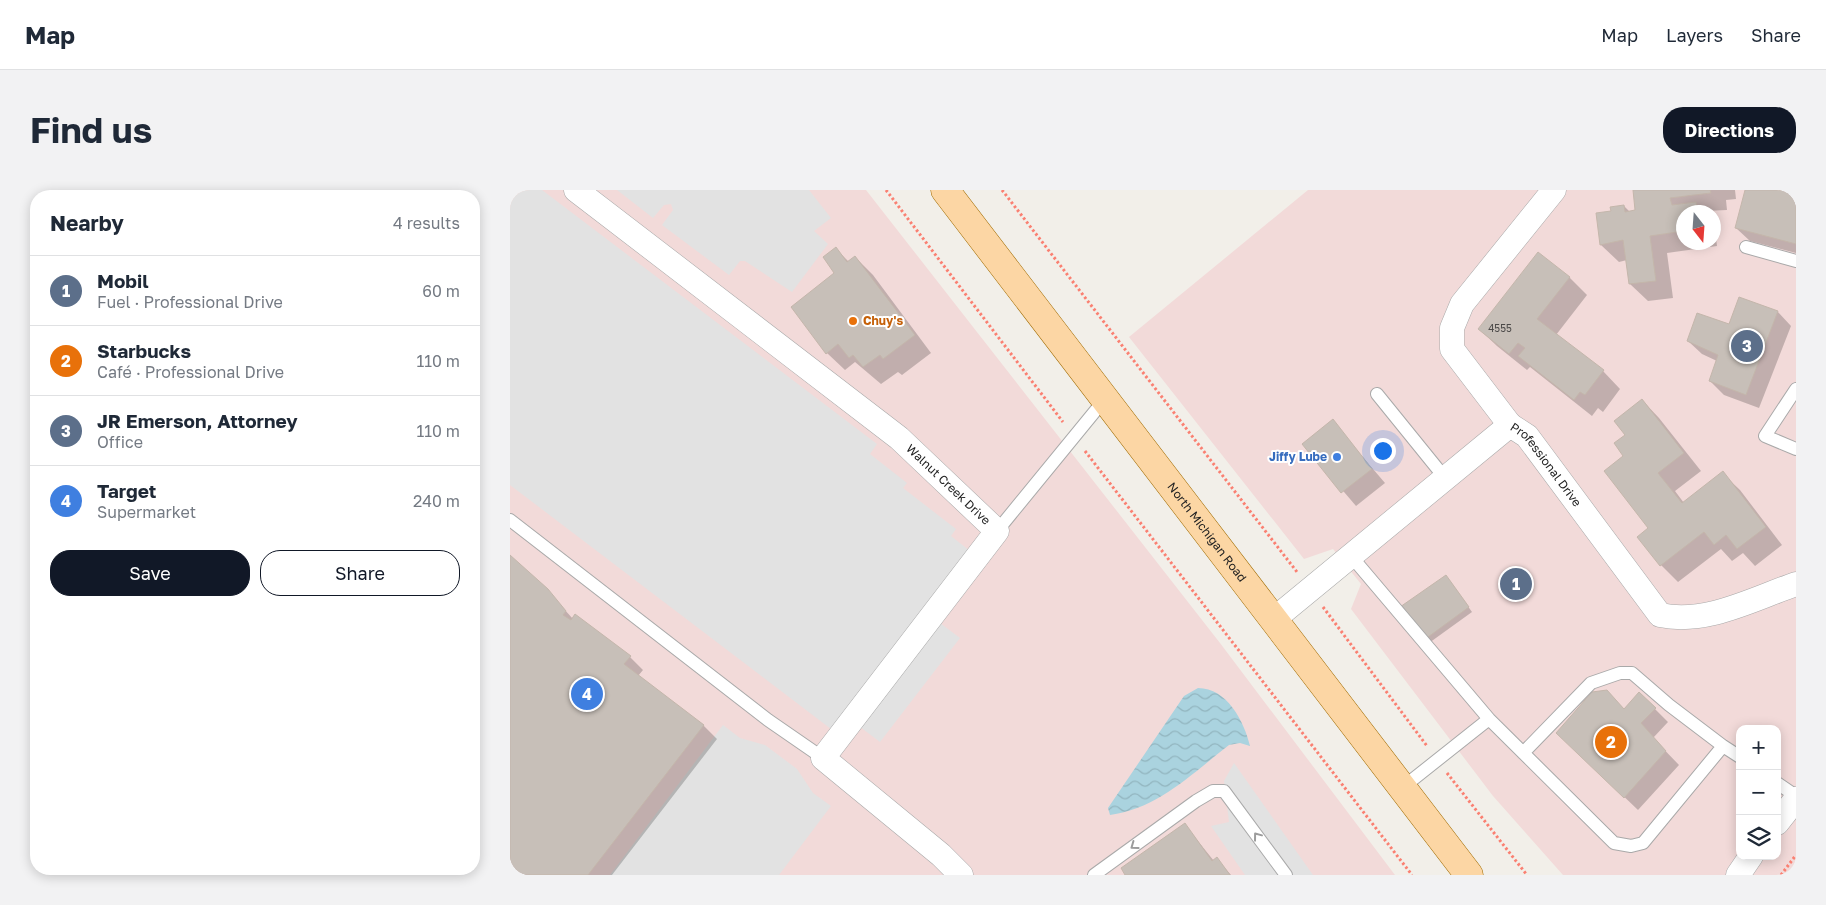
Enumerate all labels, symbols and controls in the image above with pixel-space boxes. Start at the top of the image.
text: Map [25,20,75,49]
text: Map [1601,24,1638,46]
text: Layers [1666,24,1723,46]
text: Share [1751,24,1801,46]
button: Directions [1663,107,1796,153]
text: Find us [30,109,152,151]
north arrow [1676,205,1721,250]
text: Nearby [50,210,124,236]
text: 4 results [393,213,460,233]
text: Mobil [97,269,149,292]
text: 1 [62,281,70,301]
text: 60 m [422,281,460,301]
text: Fuel · Professional Drive [97,292,283,312]
place label: Chuy's [863,313,903,328]
marker: Chuy's [847,315,859,327]
house number: 4555 [1488,322,1512,334]
pin: 3 [1731,327,1763,365]
text: Starbucks [97,339,191,362]
text: 2 [61,351,71,371]
text: 110 m [416,351,460,371]
text: Café · Professional Drive [97,362,284,382]
text: JR Emerson, Attorney [97,409,298,432]
street label: Professional Drive [1508,419,1585,509]
text: 3 [61,421,71,441]
text: 110 m [416,421,460,441]
text: Office [97,432,143,452]
your location [1370,438,1396,464]
street label: Walnut Creek Drive [903,441,994,528]
place label: Jiffy Lube [1269,449,1327,464]
marker: Jiffy Lube [1331,451,1343,463]
text: Target [97,479,156,502]
street label: North Michigan Road [1164,479,1250,585]
text: 4 [61,491,71,511]
text: 240 m [413,491,460,511]
text: Supermarket [97,502,196,522]
button: Save [50,550,250,596]
button: Share [260,550,460,596]
pin: 1 [1500,565,1532,603]
pin: 4 [571,675,603,713]
pin: 2 [1595,723,1627,761]
map controls [1736,725,1781,860]
button: + [1736,725,1781,770]
button: − [1736,770,1781,815]
button: layers [1736,815,1781,860]
one-way arrow [1254,832,1263,842]
one-way arrow [1130,840,1140,849]

